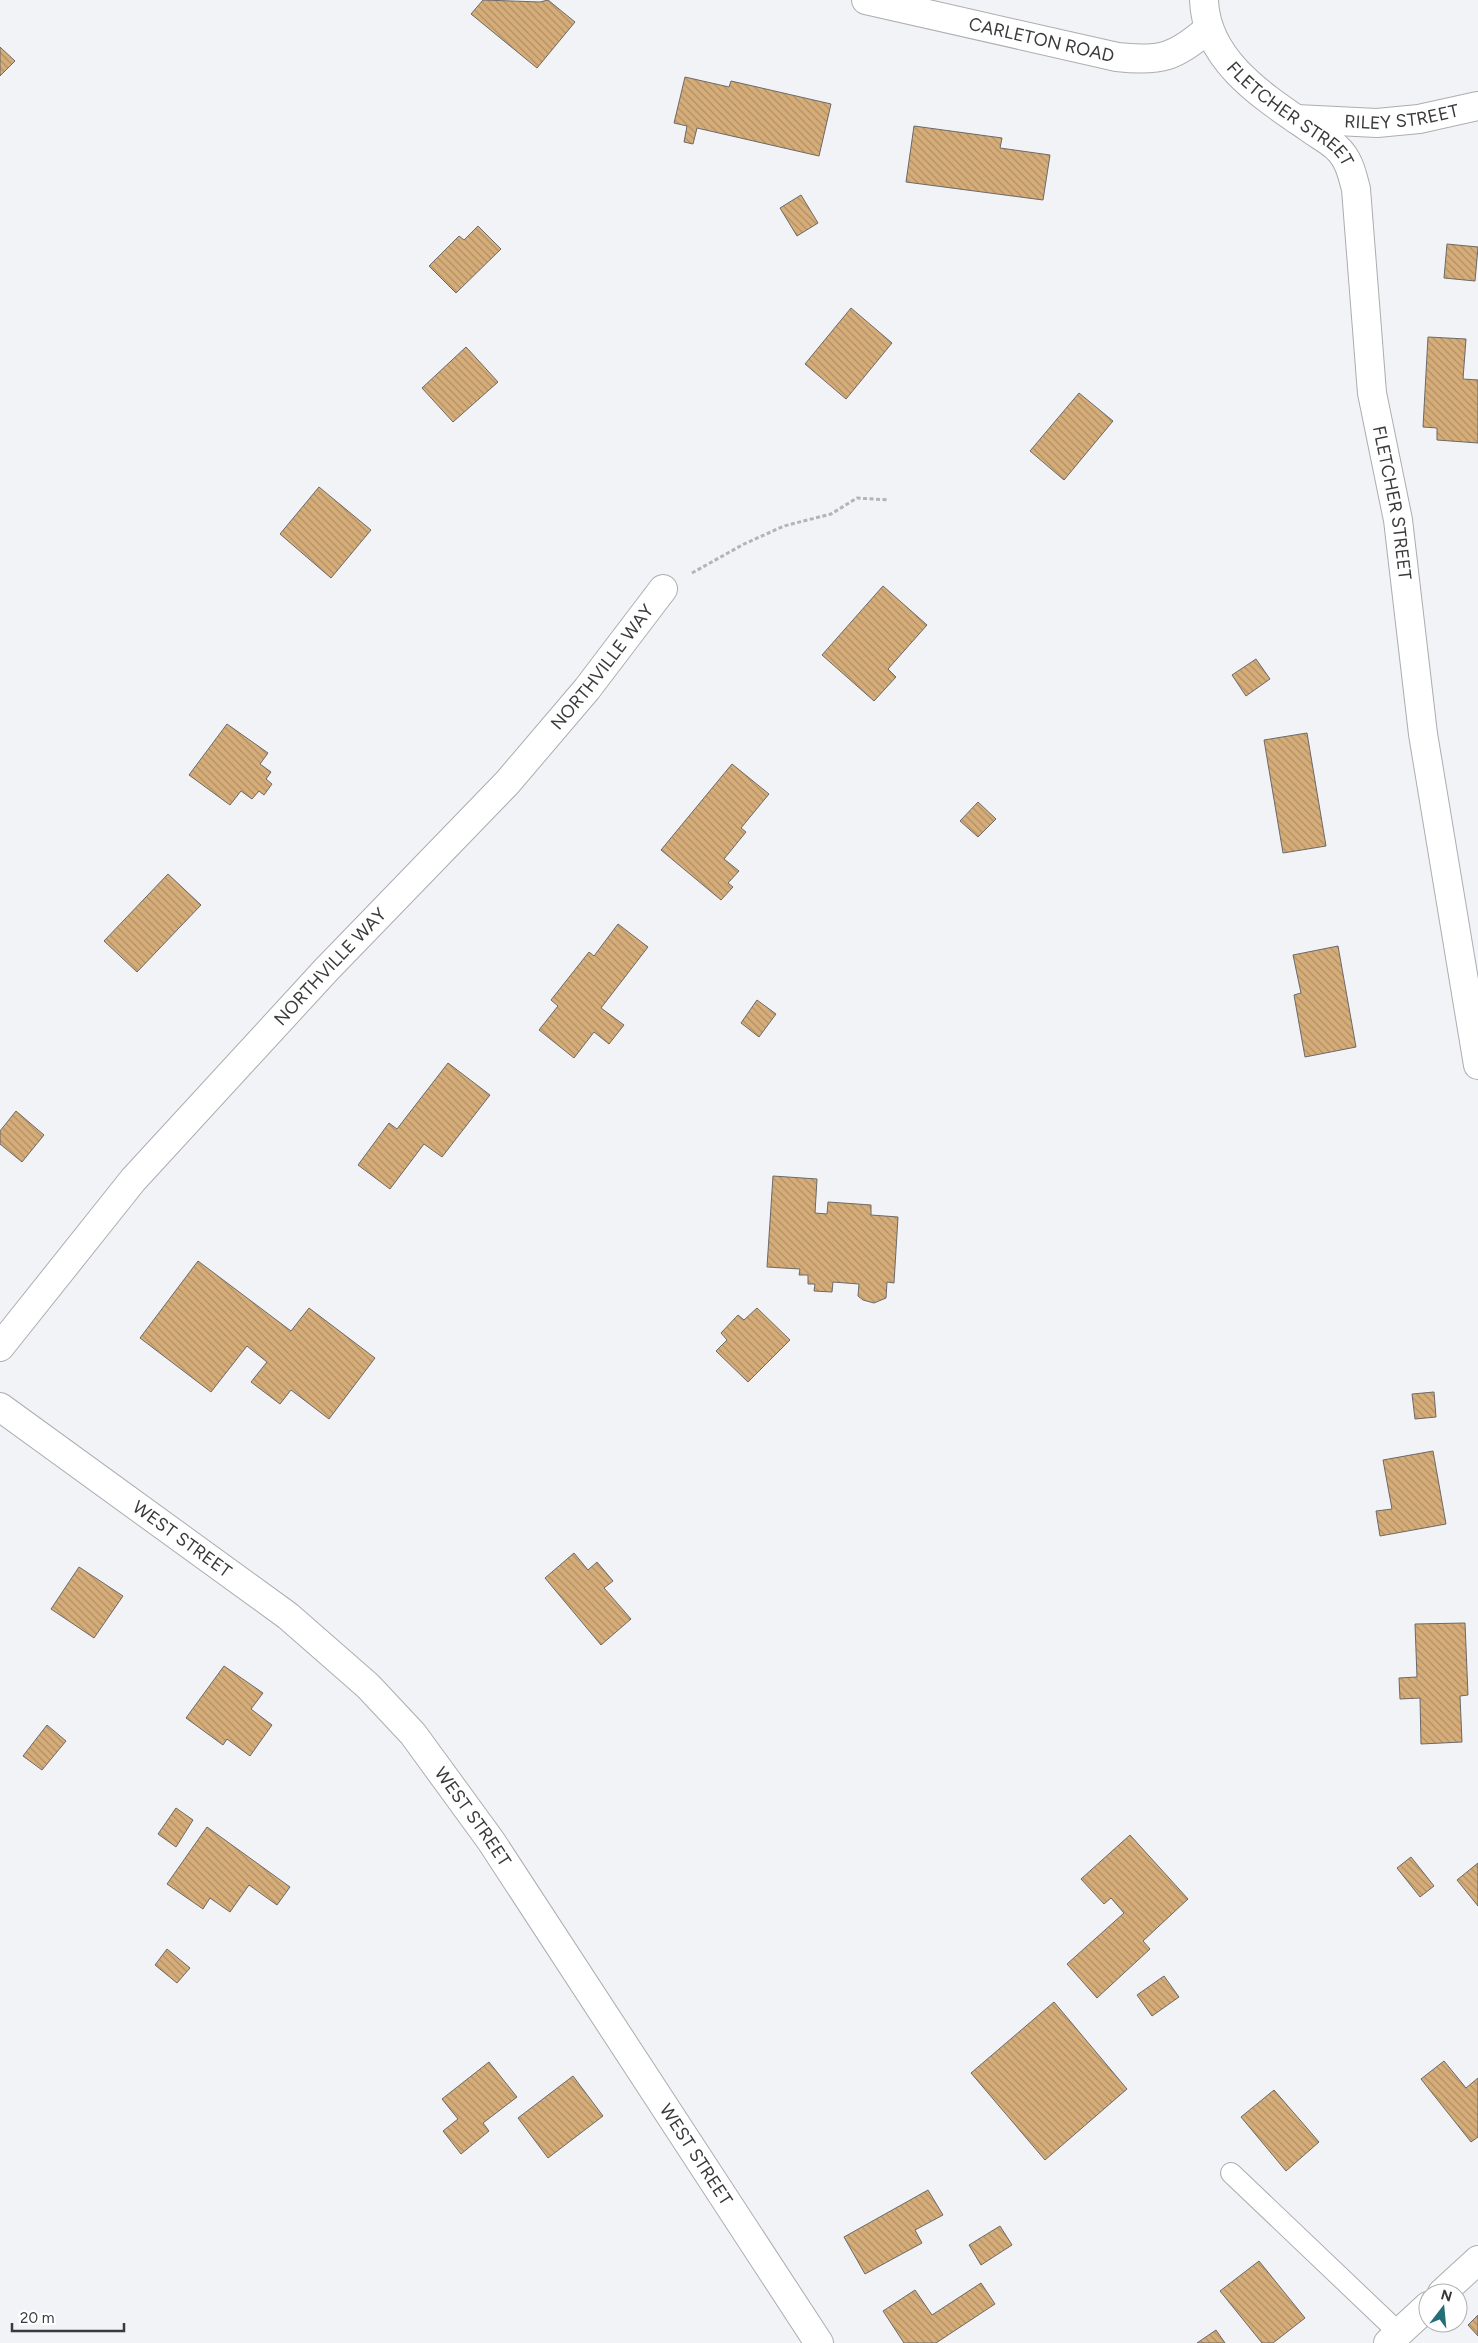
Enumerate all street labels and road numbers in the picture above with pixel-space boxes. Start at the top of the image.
street label: CARLETON ROAD [967,13,1116,67]
street label: FLETCHER STREET [1222,57,1358,170]
street label: RILEY STREET [1344,100,1461,134]
street label: FLETCHER STREET [1368,424,1416,581]
street label: NORTHVILLE WAY [546,600,658,734]
street label: NORTHVILLE WAY [270,903,391,1030]
street label: WEST STREET [128,1496,236,1582]
street label: WEST STREET [430,1763,516,1871]
street label: WEST STREET [655,2100,737,2210]

